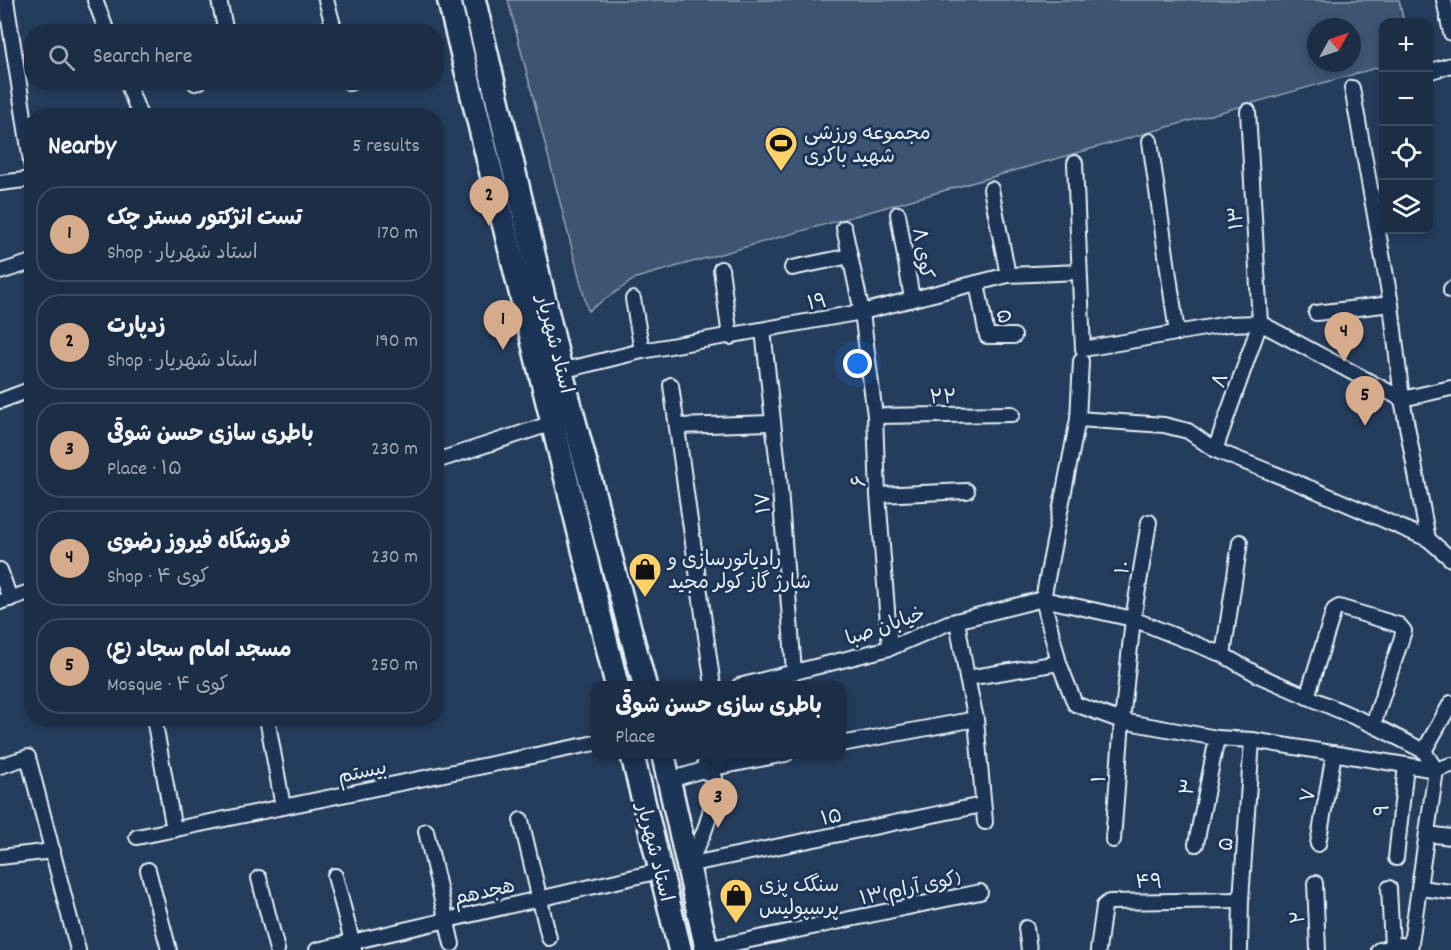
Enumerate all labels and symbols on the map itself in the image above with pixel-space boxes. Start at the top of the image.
north arrow [1307,18,1361,72]
place label: مجموعه ورزشی شهید باکری [804,121,931,172]
sports icon: مجموعه ورزشی شهید باکری [763,125,799,172]
pin: 2 [470,176,508,226]
street label: ۱۳ [1223,205,1253,230]
street label: کوی ۸ [903,226,939,281]
street label: ۱۹ [805,288,830,319]
street label: استاد شهریار [527,290,579,397]
pin: 1 [484,300,522,350]
street label: ۵ [987,306,1017,327]
pin: 4 [1324,312,1364,362]
your location [843,349,872,378]
street label: ۸ [1206,370,1237,392]
pin: 5 [1346,376,1384,426]
street label: ۲۲ [929,385,957,413]
street label: ۶ [847,474,875,488]
street label: ۱۷ [750,491,780,514]
place label: رادیاتورسازی و شارژ گاز کولر مجید [666,547,811,598]
shop icon: رادیاتورسازی و شارژ گاز کولر مجید [627,551,663,598]
street label: ۱۰ [1110,558,1140,576]
street label: خیابان صبا [842,601,930,655]
street label: بیستم [335,755,390,793]
street label: ۱ [1087,775,1115,784]
street label: ۳ [1175,777,1205,798]
pin: 3 [698,778,738,828]
street label: ۷ [1295,786,1325,805]
street label: استاد شهریار [627,798,679,905]
street label: ۱۵ [818,803,845,835]
street label: ۹ [1369,803,1399,818]
street label: ۵ [1214,836,1242,852]
street label: ۱۳(کوی آرام) [857,866,964,914]
street label: ۴۹ [1135,870,1163,898]
street label: هجدهم [451,873,518,915]
place label: سنگک پزی پرسپولیس [759,873,839,924]
shop icon: سنگک پزی پرسپولیس [718,877,754,924]
street label: ۲ [1286,909,1314,924]

